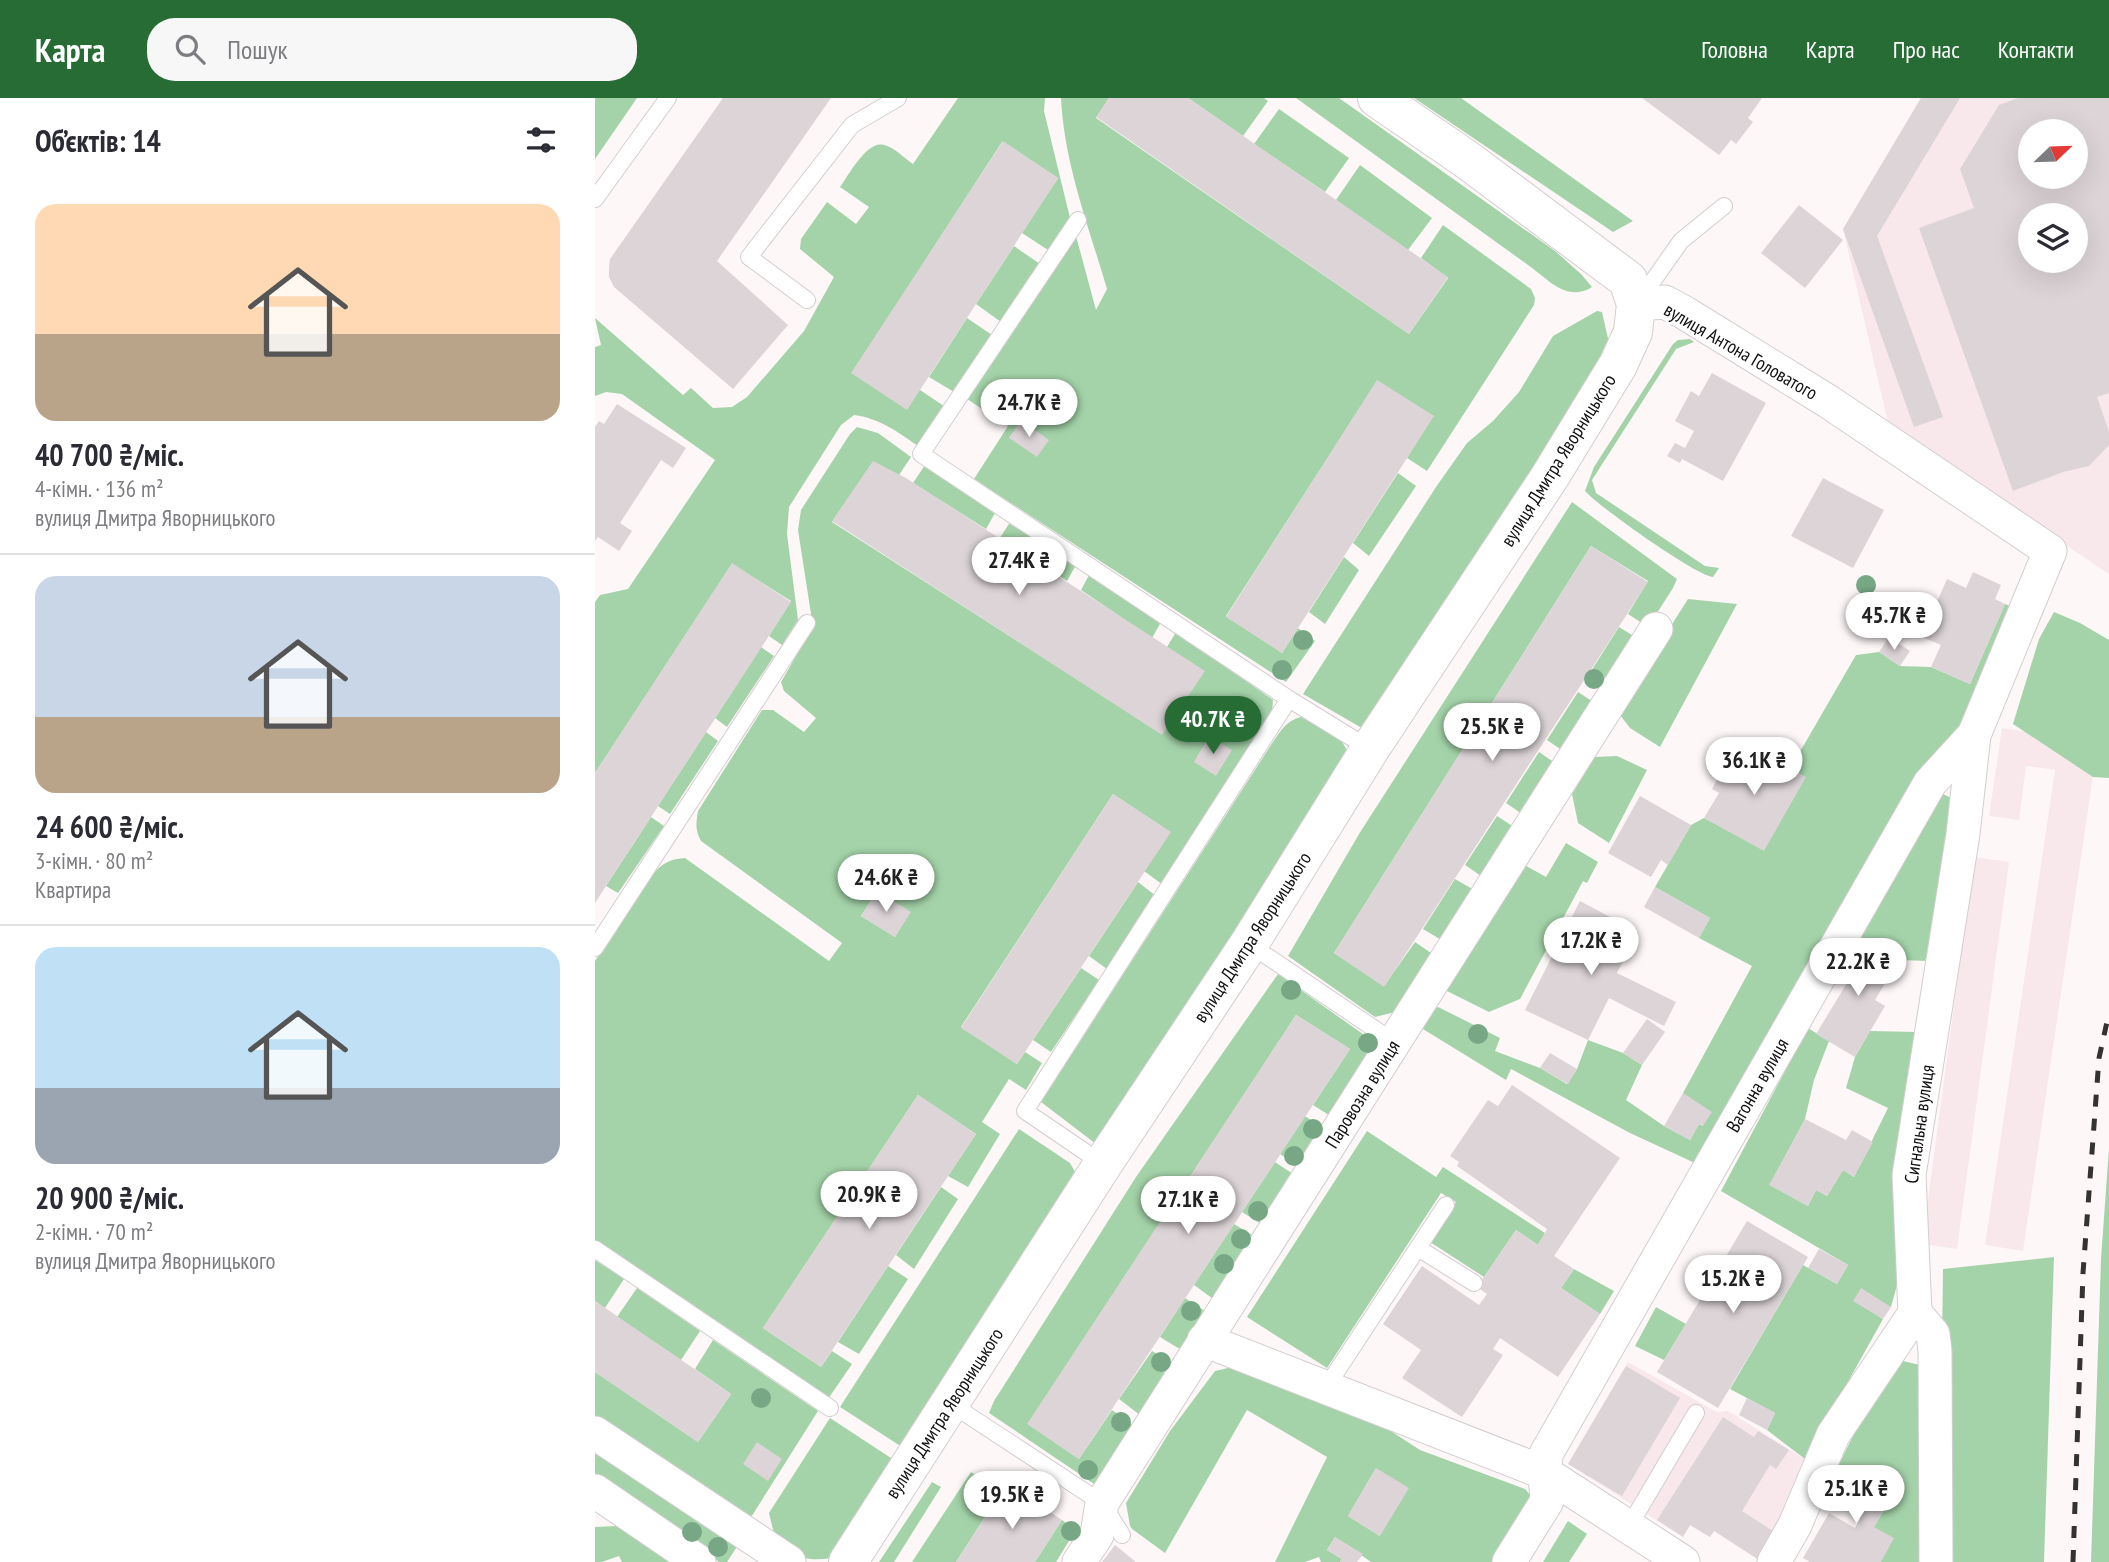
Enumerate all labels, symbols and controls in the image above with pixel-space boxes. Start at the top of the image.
search box [147,18,637,81]
text: Карта [35,28,105,71]
icon: search [171,30,209,68]
text: Пошук [227,33,288,66]
text: Головна [1701,34,1768,65]
text: Карта [1806,34,1855,65]
text: Про нас [1893,34,1960,65]
text: Контакти [1998,34,2074,65]
north arrow [2018,119,2088,189]
map controls [2018,119,2088,273]
text: Об’єктів: 14 [35,121,161,160]
icon: filters [522,121,560,159]
button: layers [2018,203,2088,273]
icon: home [235,249,361,375]
street label: вулиця Антона Головатого [1660,297,1822,405]
street label: вулиця Дмитра Яворницького [1495,369,1621,551]
pin: 24.7K ₴ [964,380,1094,439]
text: 24.7K ₴ [997,387,1061,416]
text: 40 700 ₴/міс. [35,435,184,474]
text: 4-кімн. · 136 m² [35,474,164,503]
text: вулиця Дмитра Яворницького [35,503,275,532]
pin: 27.4K ₴ [954,538,1084,597]
text: 27.4K ₴ [988,545,1050,574]
pin: 45.7K ₴ [1829,592,1959,652]
text: 45.7K ₴ [1862,600,1926,629]
icon: home [235,621,361,747]
pin: 40.7K ₴ [1148,696,1278,756]
text: 40.7K ₴ [1181,704,1245,733]
pin: 25.5K ₴ [1427,704,1557,763]
text: 25.5K ₴ [1460,711,1524,740]
pin: 36.1K ₴ [1689,738,1819,797]
text: 36.1K ₴ [1722,745,1786,774]
text: 24 600 ₴/міс. [35,807,184,846]
text: 3-кімн. · 80 m² [35,846,153,875]
street label: вулиця Дмитра Яворницького [1188,847,1316,1027]
pin: 24.6K ₴ [821,854,951,914]
text: 24.6K ₴ [854,862,918,891]
text: Квартира [35,875,111,904]
pin: 17.2K ₴ [1526,918,1656,977]
text: 17.2K ₴ [1560,925,1622,954]
pin: 22.2K ₴ [1793,939,1923,998]
text: 22.2K ₴ [1826,946,1890,975]
icon: home [235,992,361,1118]
street label: Вагонна вулиця [1720,1034,1794,1136]
street label: Паровозна вулиця [1319,1036,1405,1152]
street label: Сигнальна вулиця [1899,1063,1939,1185]
pin: 20.9K ₴ [804,1172,934,1231]
pin: 27.1K ₴ [1123,1176,1253,1236]
text: 20 900 ₴/міс. [35,1178,184,1217]
text: 20.9K ₴ [837,1179,901,1208]
text: 27.1K ₴ [1157,1184,1219,1213]
text: 2-кімн. · 70 m² [35,1217,153,1246]
text: вулиця Дмитра Яворницького [35,1246,275,1275]
pin: 15.2K ₴ [1668,1256,1798,1315]
text: 15.2K ₴ [1701,1263,1765,1292]
street label: вулиця Дмитра Яворницького [880,1323,1008,1503]
pin: 25.1K ₴ [1791,1466,1921,1525]
pin: 19.5K ₴ [947,1472,1077,1531]
text: 25.1K ₴ [1824,1473,1888,1502]
text: 19.5K ₴ [980,1479,1044,1508]

